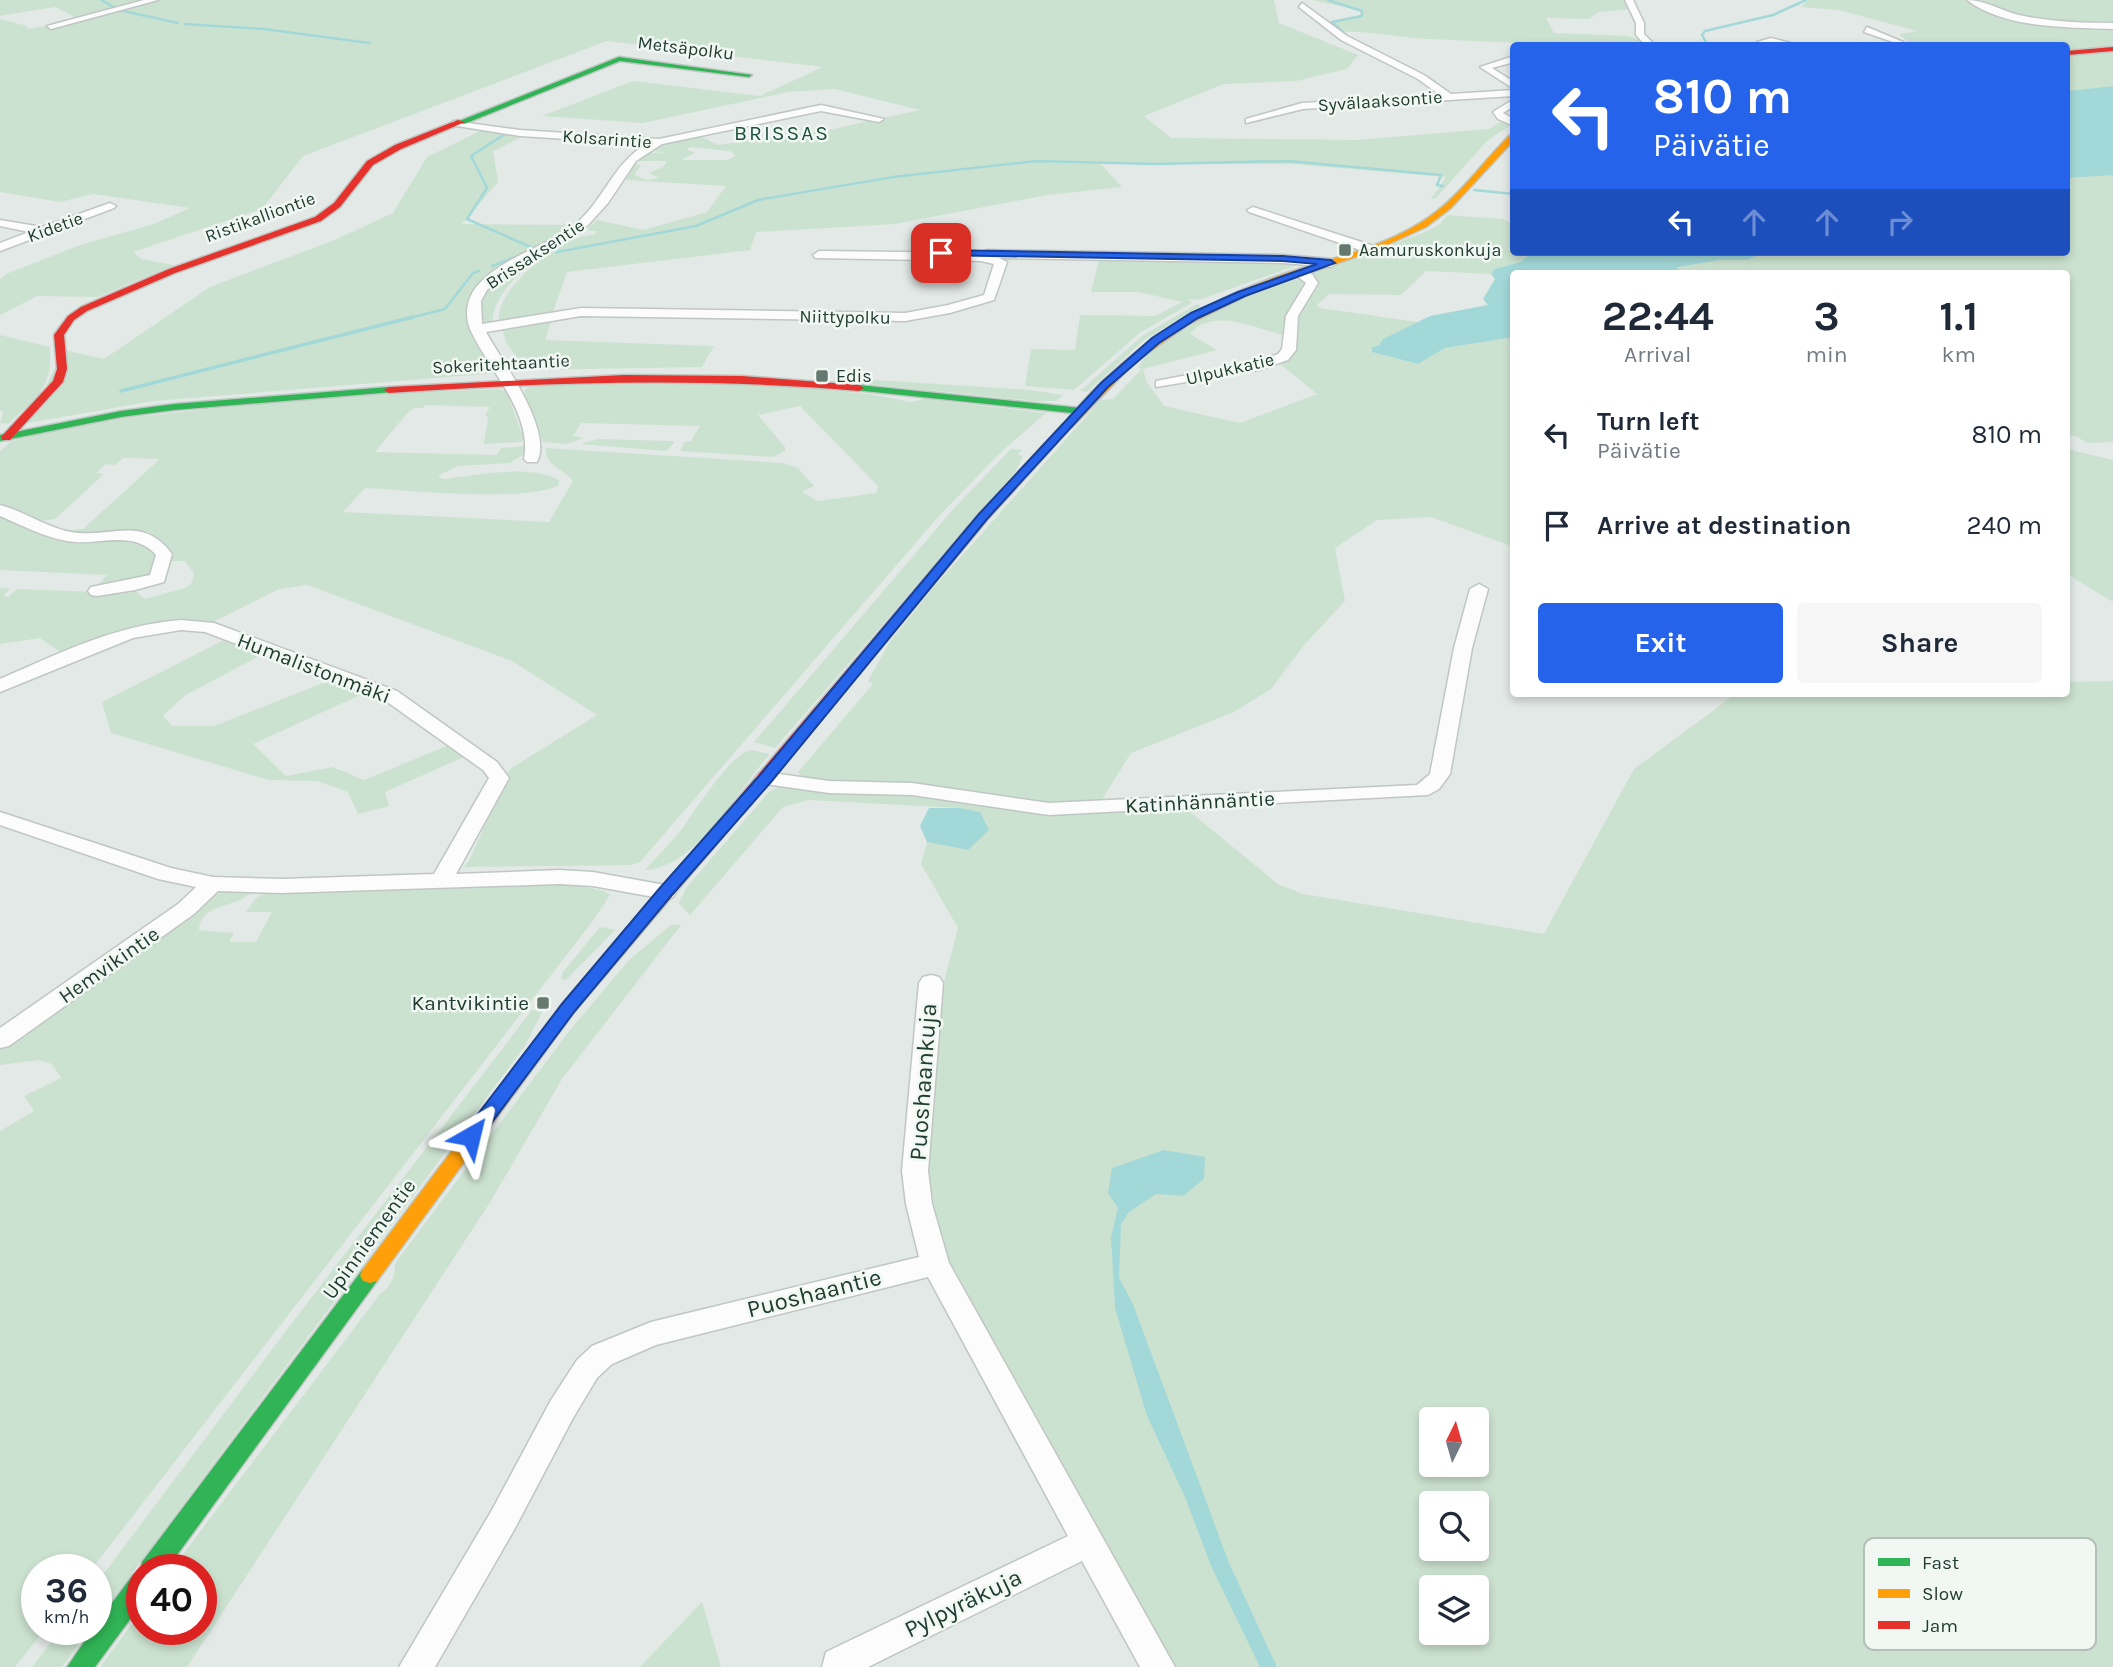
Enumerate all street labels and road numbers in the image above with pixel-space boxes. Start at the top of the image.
street label: Metsäpolku [636,31,736,65]
street label: Syvälaaksontie [1317,86,1443,116]
street label: Kolsarintie [562,125,652,153]
street label: Ristikalliontie [202,187,318,247]
street label: Kidetie [24,207,86,247]
street label: Brissaksentie [482,214,588,294]
street label: Niittypolku [799,305,891,329]
street label: Ulpukkatie [1184,348,1276,390]
street label: Sokeritehtaantie [432,349,570,379]
street label: Humalistonmäki [234,628,394,708]
street label: Katinhännäntie [1125,786,1275,818]
street label: Hemvikintie [54,922,164,1008]
street label: Puoshaankuja [904,1002,942,1162]
street label: Upinniementie [317,1174,421,1304]
street label: Puoshaantie [744,1263,884,1323]
street label: Pylpyräkuja [900,1563,1026,1643]

